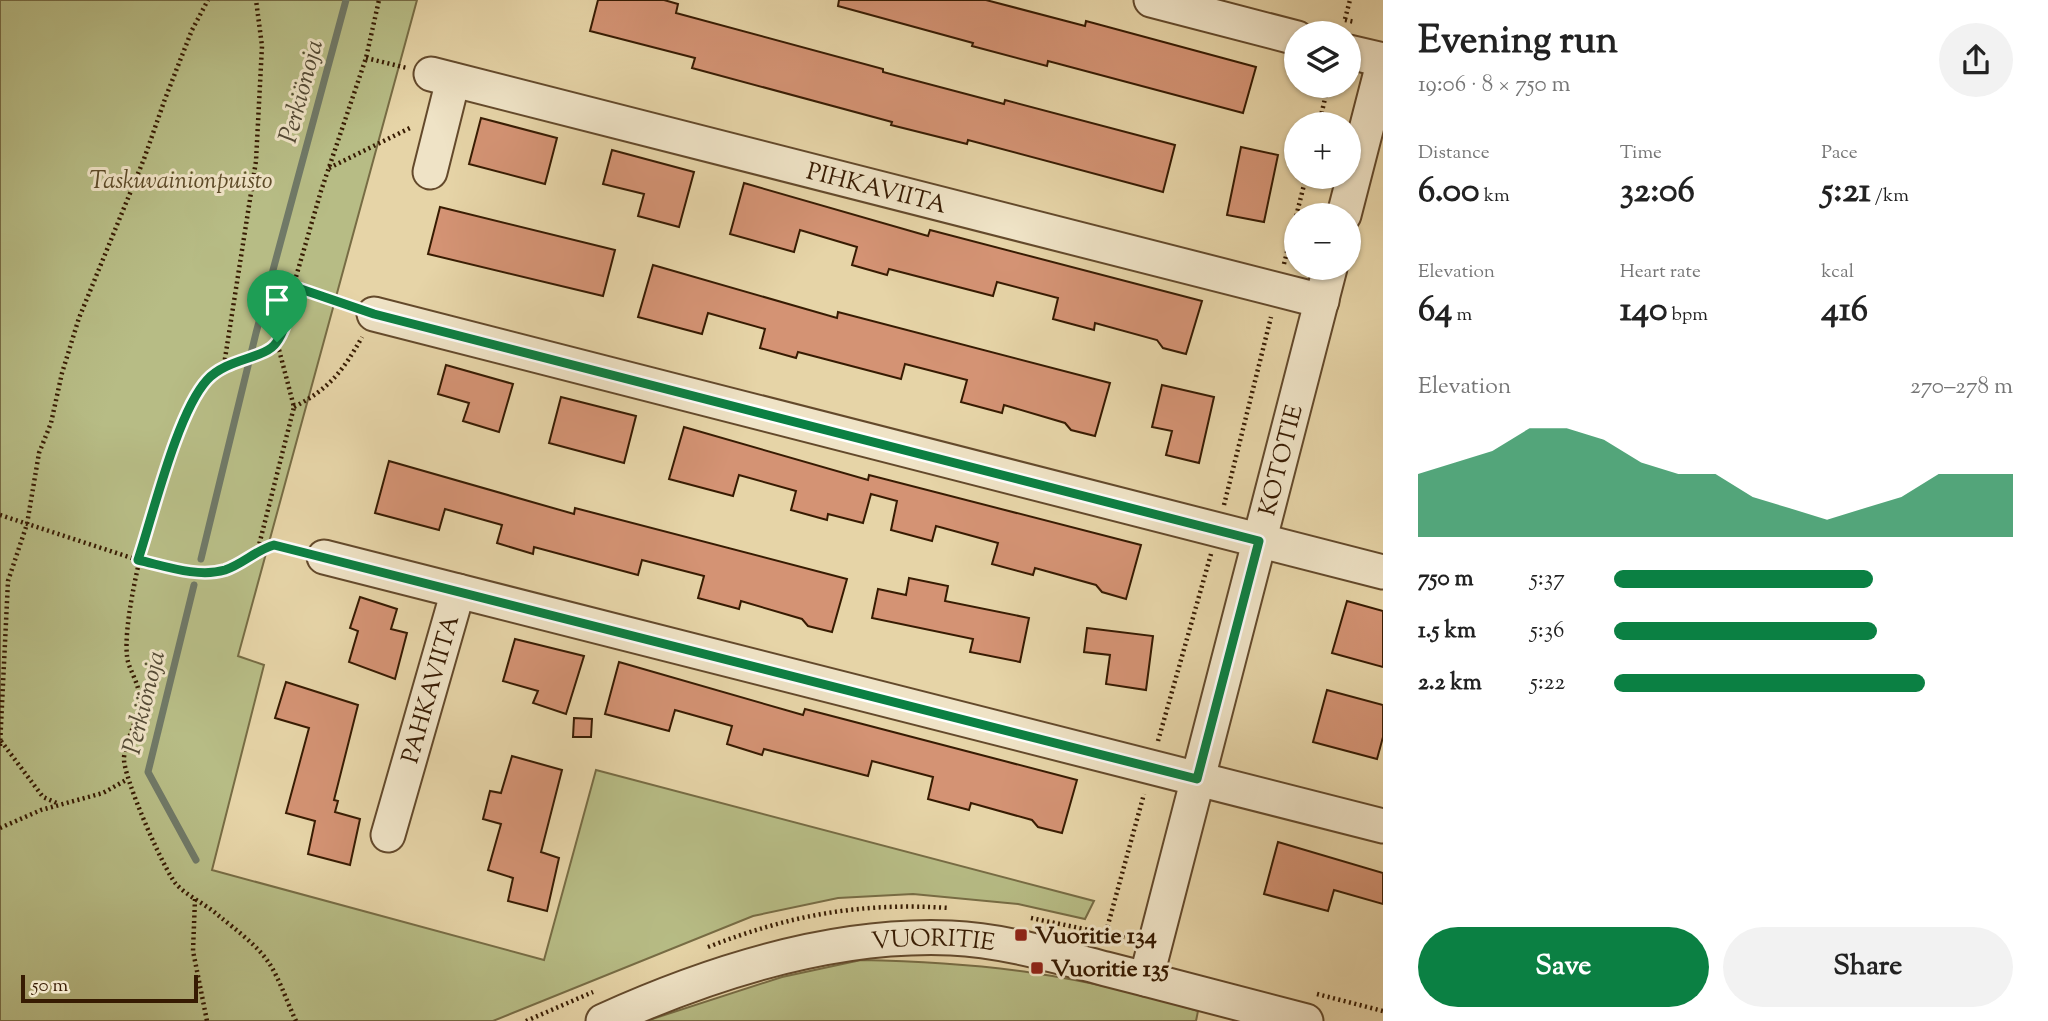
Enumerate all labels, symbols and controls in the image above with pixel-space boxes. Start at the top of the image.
text: Evening run [1418,16,1618,70]
map controls [1284,21,1361,280]
button: layers [1284,21,1361,98]
button: share [1939,23,2013,97]
water label: Perkiönoja [271,36,334,147]
text: 19:06 · 8 × 750 m [1418,69,1571,102]
button: + [1284,112,1361,189]
text: Distance [1418,140,1490,167]
text: Time [1620,140,1662,167]
text: Pace [1821,140,1858,167]
street label: PIHKAVIITA [803,155,950,224]
park label: Taskuvainionpuisto [89,165,273,199]
text: 6.00 [1418,167,1480,218]
text: 32:06 [1620,167,1695,218]
text: 5:21 [1821,167,1871,218]
text: km [1480,183,1510,210]
text: /km [1871,183,1909,210]
button: − [1284,203,1361,280]
text: Elevation [1418,259,1495,286]
text: Heart rate [1620,259,1701,286]
text: kcal [1821,259,1854,286]
pin [247,270,307,342]
icon: arrive [258,281,296,319]
text: 64 [1418,286,1452,337]
text: 140 [1620,286,1667,337]
text: 416 [1821,286,1868,337]
text: m [1452,302,1472,329]
text: bpm [1667,302,1708,329]
text: Elevation [1418,371,1511,404]
text: 270–278 m [1910,371,2013,404]
street label: KOTOTIE [1252,401,1313,520]
text: 750 m [1418,563,1473,596]
text: 5:37 [1530,563,1565,596]
street label: PAHKAVIITA [394,611,469,768]
text: 1.5 km [1418,615,1476,648]
text: 5:36 [1530,615,1564,648]
water label: Perkiönoja [115,647,176,758]
text: 2.2 km [1418,667,1482,700]
text: 5:22 [1530,667,1565,700]
place label: Vuoritie 134 [1035,920,1157,954]
street label: VUORITIE [870,922,997,961]
marker: Vuoritie 134 [1013,927,1029,943]
button: Save [1418,927,1709,1007]
button: Share [1723,927,2013,1007]
place label: Vuoritie 135 [1051,953,1170,987]
marker: Vuoritie 135 [1029,960,1045,976]
scale bar [21,972,198,1004]
text: 50 m [32,973,68,1000]

